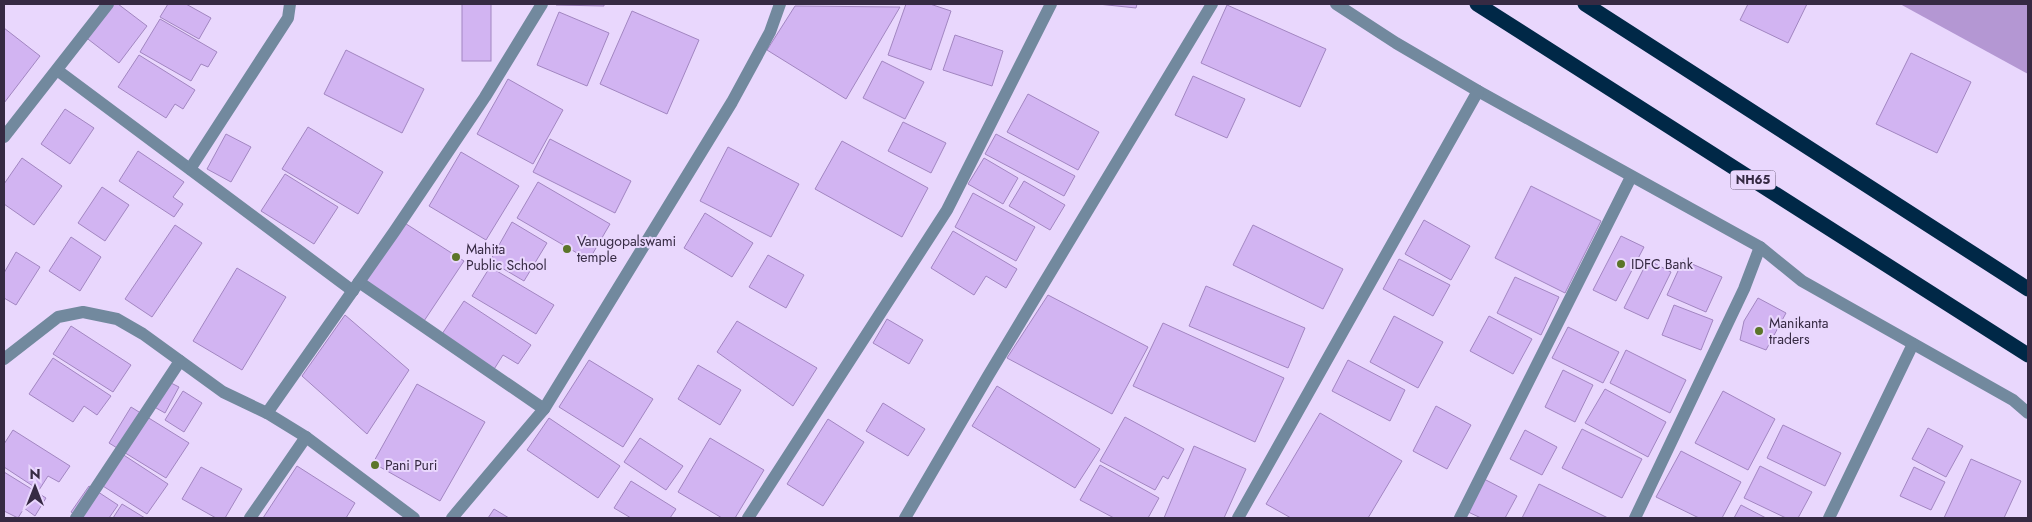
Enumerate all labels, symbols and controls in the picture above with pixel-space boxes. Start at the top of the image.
road number: NH65 [1730,170,1776,190]
place label: Vanugopalswami temple [577,231,676,267]
place label: Mahita Public School [466,239,547,275]
marker: Vanugopalswami temple [561,243,573,255]
marker: Mahita Public School [450,251,462,263]
place label: IDFC Bank [1631,254,1694,274]
marker: IDFC Bank [1615,258,1627,270]
place label: Manikanta traders [1769,313,1828,349]
marker: Manikanta traders [1753,325,1765,337]
place label: Pani Puri [385,455,437,475]
marker: Pani Puri [369,459,381,471]
north arrow [10,462,60,512]
text: N [29,464,41,484]

